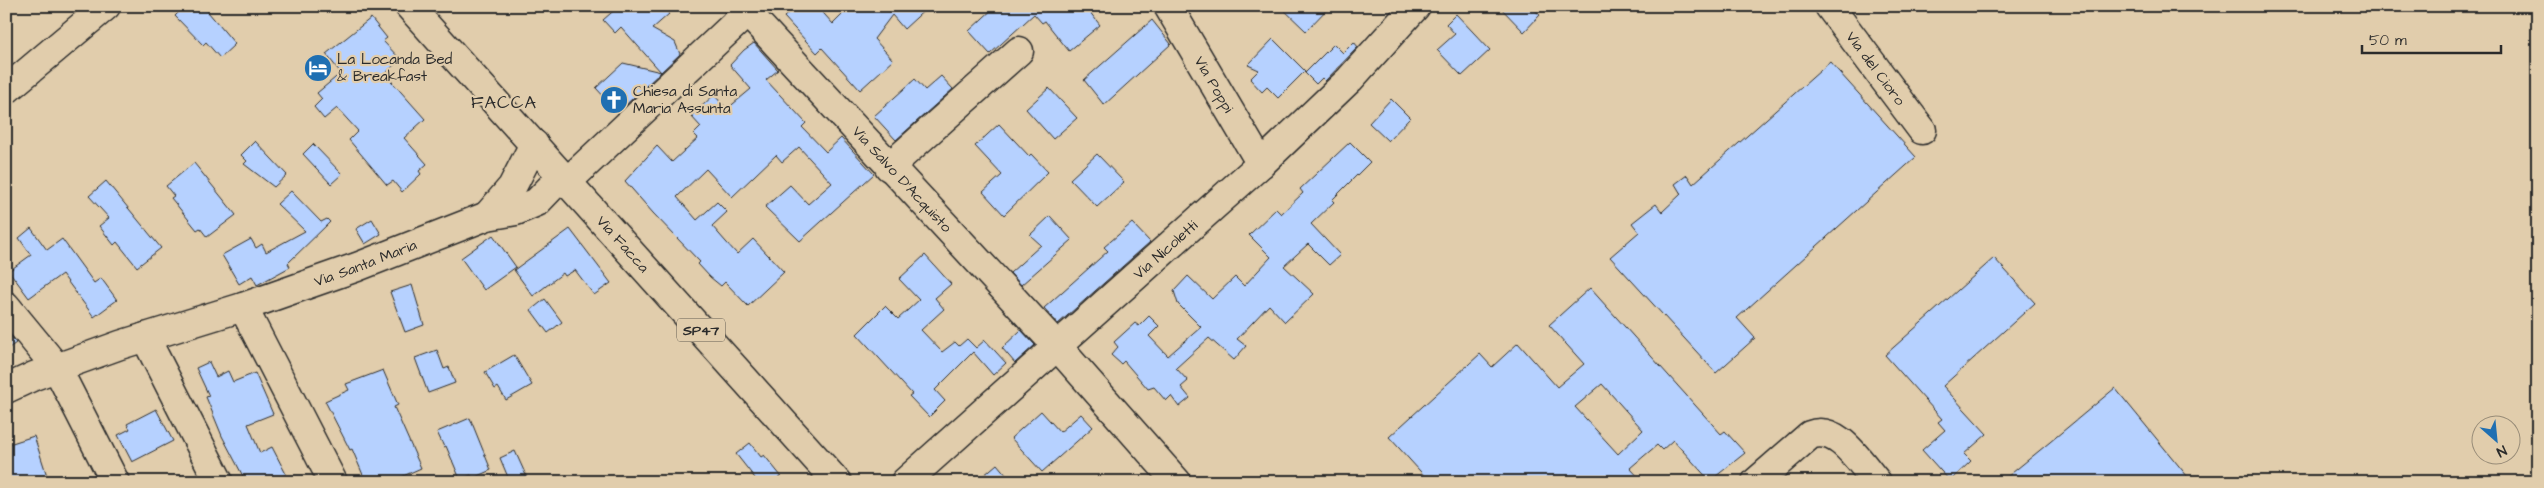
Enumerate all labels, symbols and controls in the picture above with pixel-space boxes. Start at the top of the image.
scale bar [2362,22,2500,54]
street label: Via del Cioro [1841,27,1910,110]
text: 50 m [2369,30,2407,51]
place label: La Locanda Bed & Breakfast [337,49,453,87]
street label: Via Poppi [1189,52,1239,117]
hotel icon: La Locanda Bed & Breakfast [303,53,333,83]
place label: Chiesa di Santa Maria Assunta [633,81,737,119]
church icon: Chiesa di Santa Maria Assunta [599,85,629,115]
district label: FACCA [471,90,537,115]
street label: Via Salvo D'Acquisto [847,122,957,238]
street label: Via Facca [591,211,654,278]
street label: Via Nicoletti [1129,215,1203,284]
street label: Via Santa Maria [311,234,420,292]
road number: SP47 [677,318,725,342]
north arrow [2472,416,2522,466]
text: N [2493,440,2510,462]

